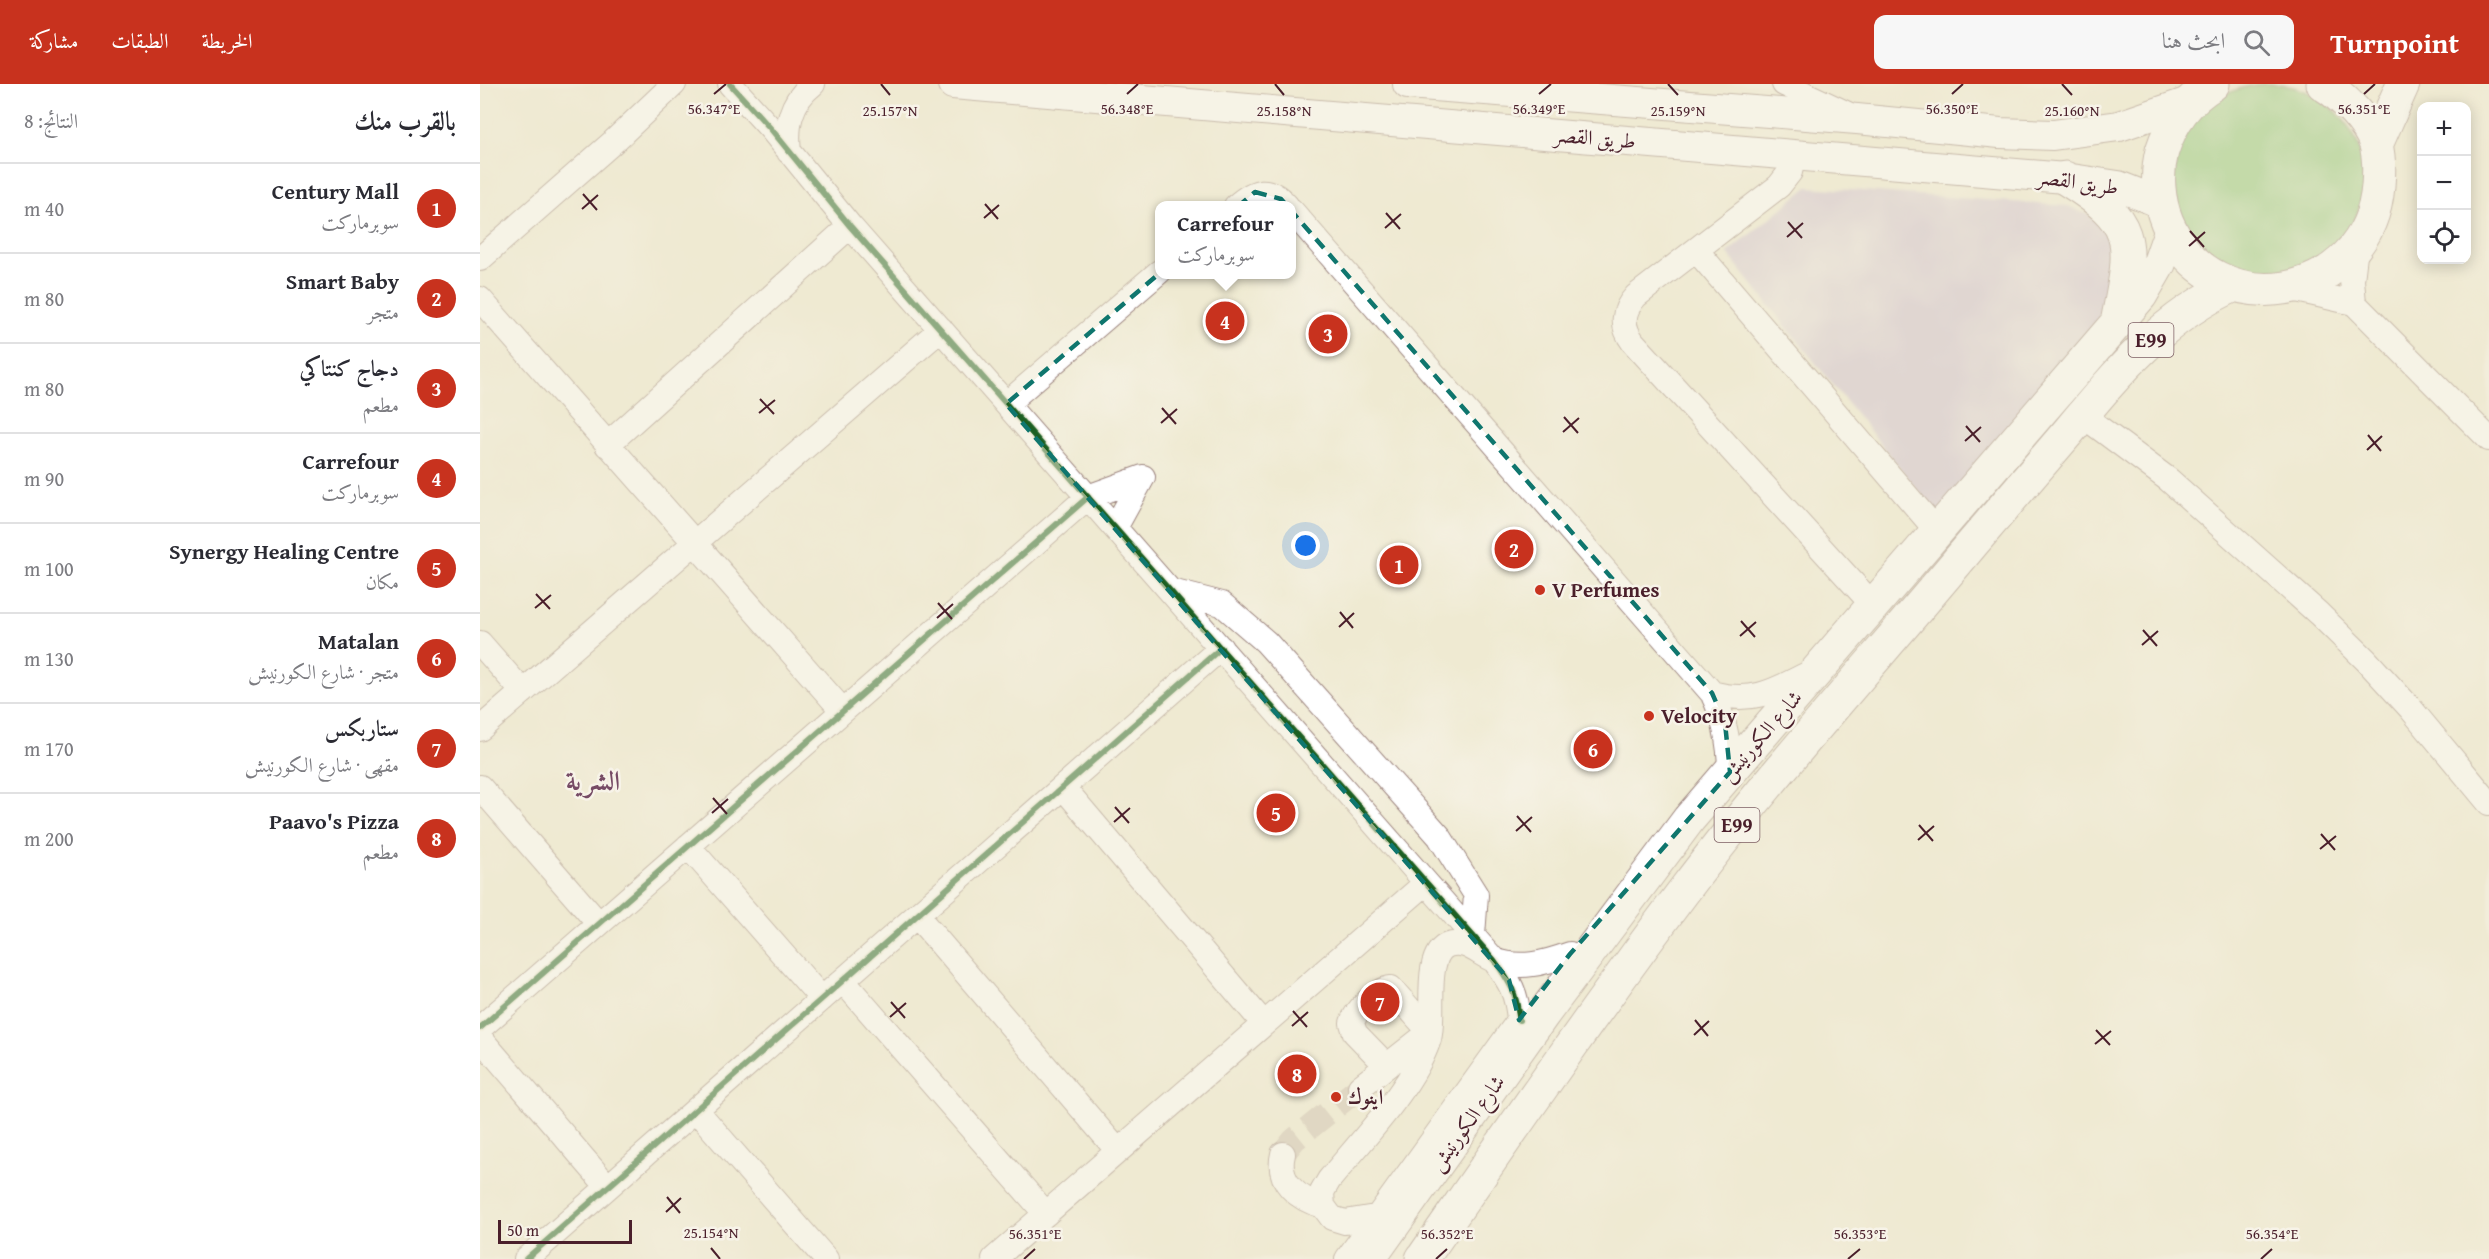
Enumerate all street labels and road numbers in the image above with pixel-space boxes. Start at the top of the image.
street label: طريق القصر [1551,118,1637,156]
street label: طريق القصر [2034,160,2121,203]
road number: E99 [2128,323,2174,357]
street label: شارع الكورنيش [1712,683,1812,790]
road number: E99 [1714,808,1760,842]
street label: شارع الكورنيش [1421,1068,1515,1179]

